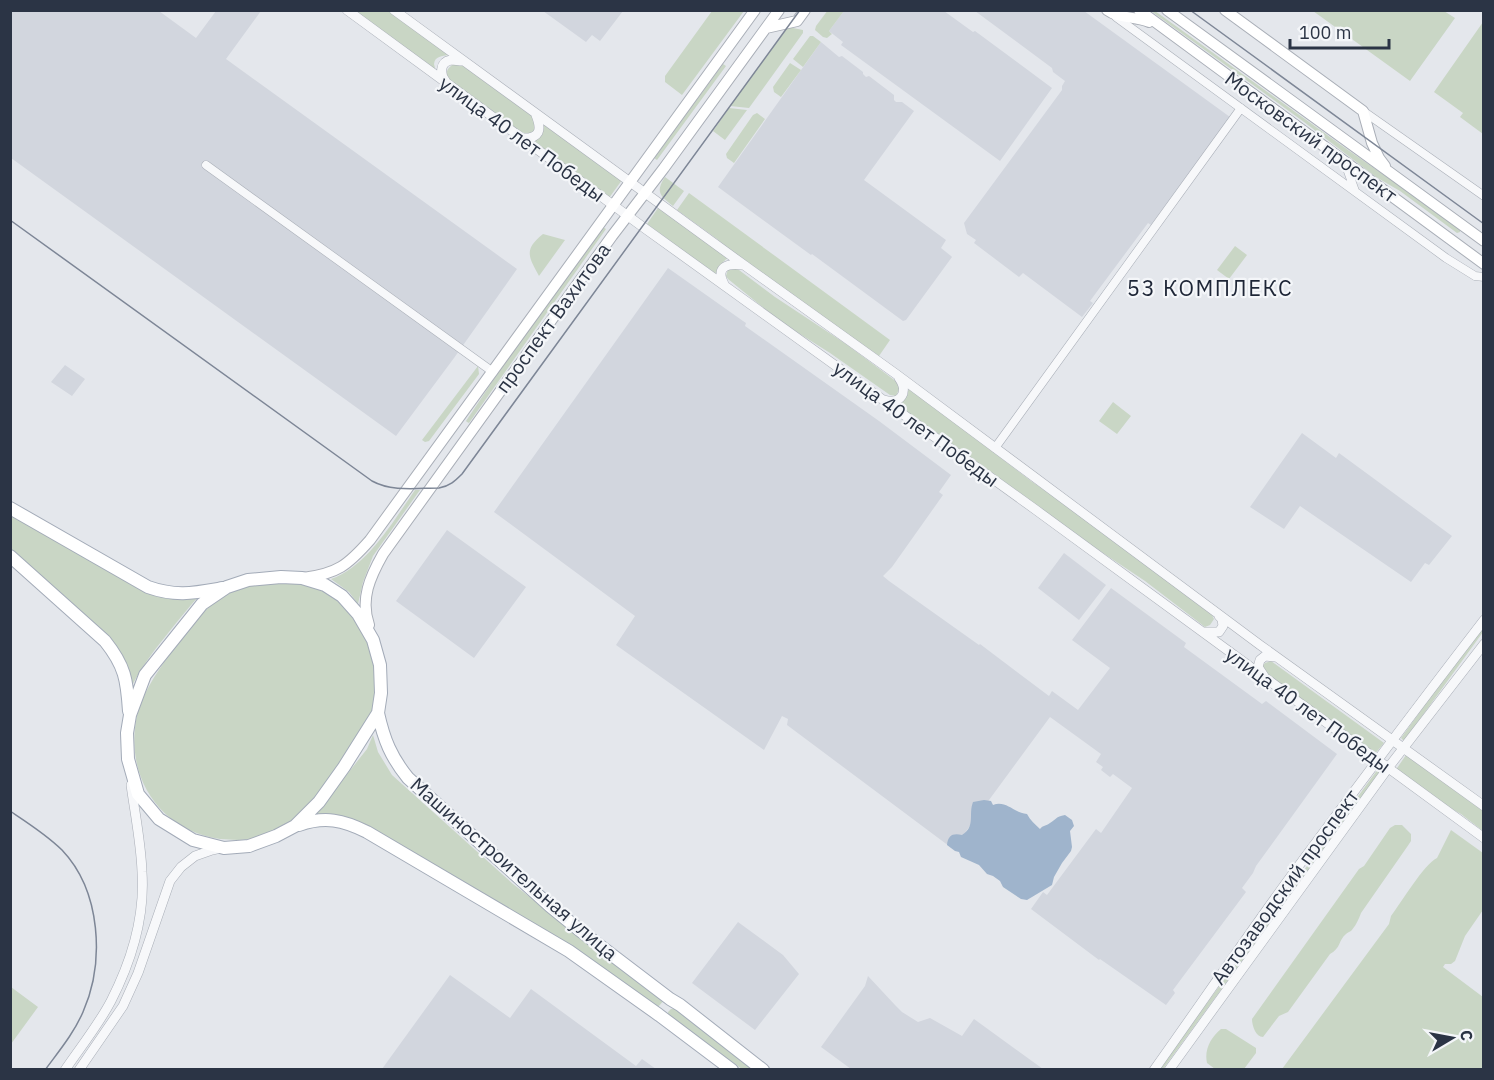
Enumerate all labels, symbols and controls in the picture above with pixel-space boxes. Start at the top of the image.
scale bar [1290,12,1389,50]
text: 100 m [1299,21,1351,44]
street label: Московский проспект [1220,65,1403,209]
street label: улица 40 лет Победы [434,69,611,208]
street label: проспект Вахитова [489,237,617,398]
district label: 53 КОМПЛЕКС [1127,273,1293,302]
street label: улица 40 лет Победы [828,354,1005,493]
street label: улица 40 лет Победы [1220,640,1397,779]
street label: Машиностроительная улица [405,771,624,967]
street label: Автозаводский проспект [1205,783,1365,990]
north arrow [1422,1008,1482,1068]
text: С [1456,1029,1478,1042]

